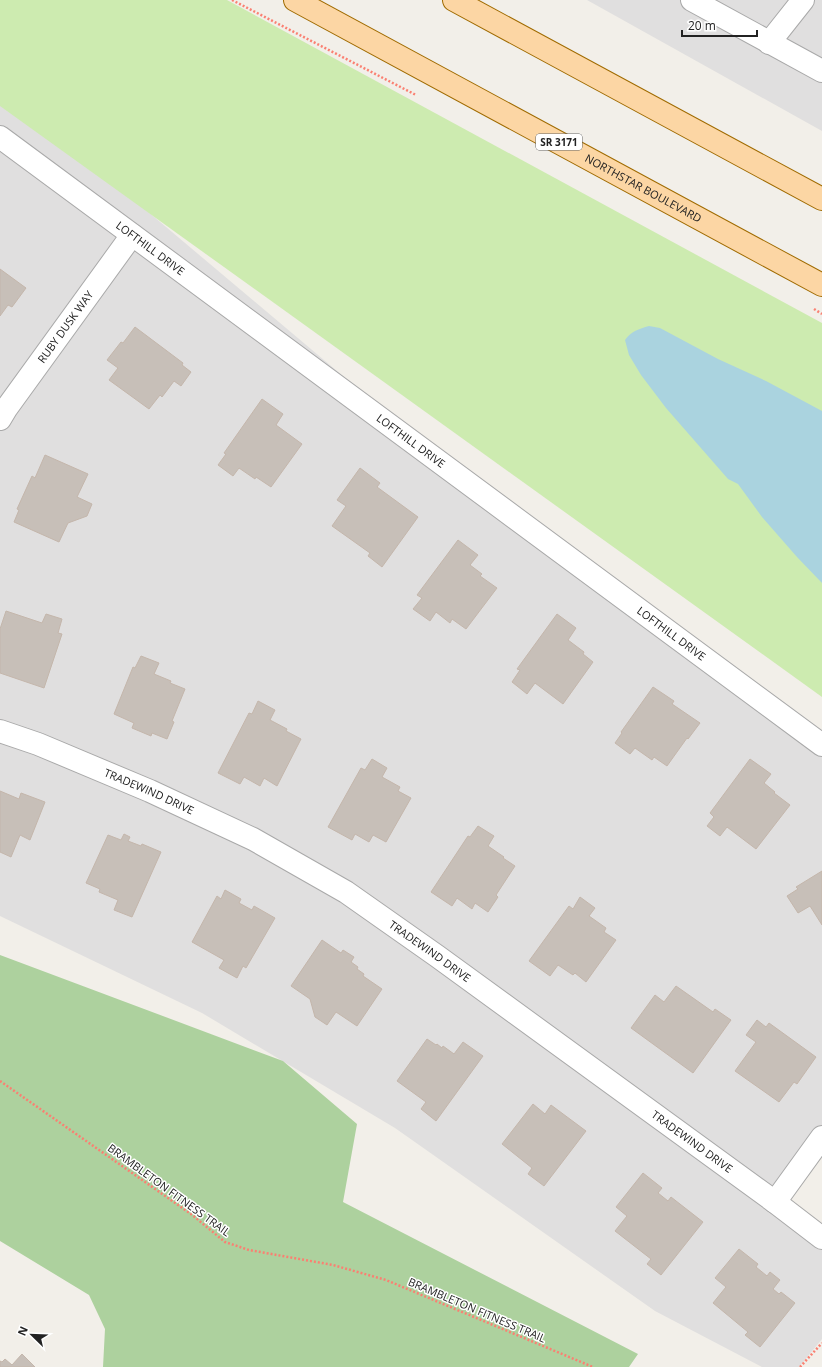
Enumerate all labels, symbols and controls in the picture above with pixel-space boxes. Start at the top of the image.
scale bar [682,12,757,38]
text: 20 m [688,17,716,34]
road number: SR 3171 [536,134,582,150]
street label: NORTHSTAR BOULEVARD [583,150,705,226]
street label: LOFTHILL DRIVE [113,217,188,278]
street label: RUBY DUSK WAY [34,287,97,366]
street label: LOFTHILL DRIVE [374,410,449,471]
street label: LOFTHILL DRIVE [634,603,709,664]
street label: TRADEWIND DRIVE [102,765,197,818]
street label: TRADEWIND DRIVE [386,917,474,985]
street label: TRADEWIND DRIVE [649,1107,736,1176]
street label: BRAMBLETON FITNESS TRAIL [105,1140,234,1239]
street label: BRAMBLETON FITNESS TRAIL [406,1274,549,1345]
north arrow [12,1315,52,1355]
text: N [14,1324,31,1338]

